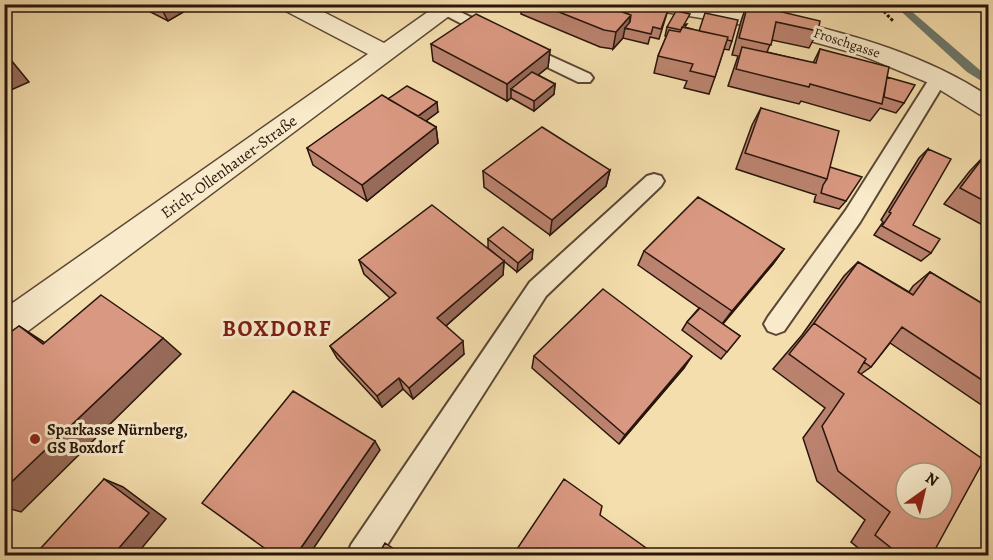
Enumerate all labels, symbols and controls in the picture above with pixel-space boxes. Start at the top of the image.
street label: Froschgasse [811,23,883,63]
street label: Erich-Ollenhauer-Straße [156,110,302,224]
district label: BOXDORF [222,314,332,344]
place label: Sparkasse Nürnberg, GS Boxdorf [47,419,188,459]
marker: Sparkasse Nürnberg, GS Boxdorf [28,432,42,446]
north arrow [894,461,954,521]
text: N [921,467,943,492]

